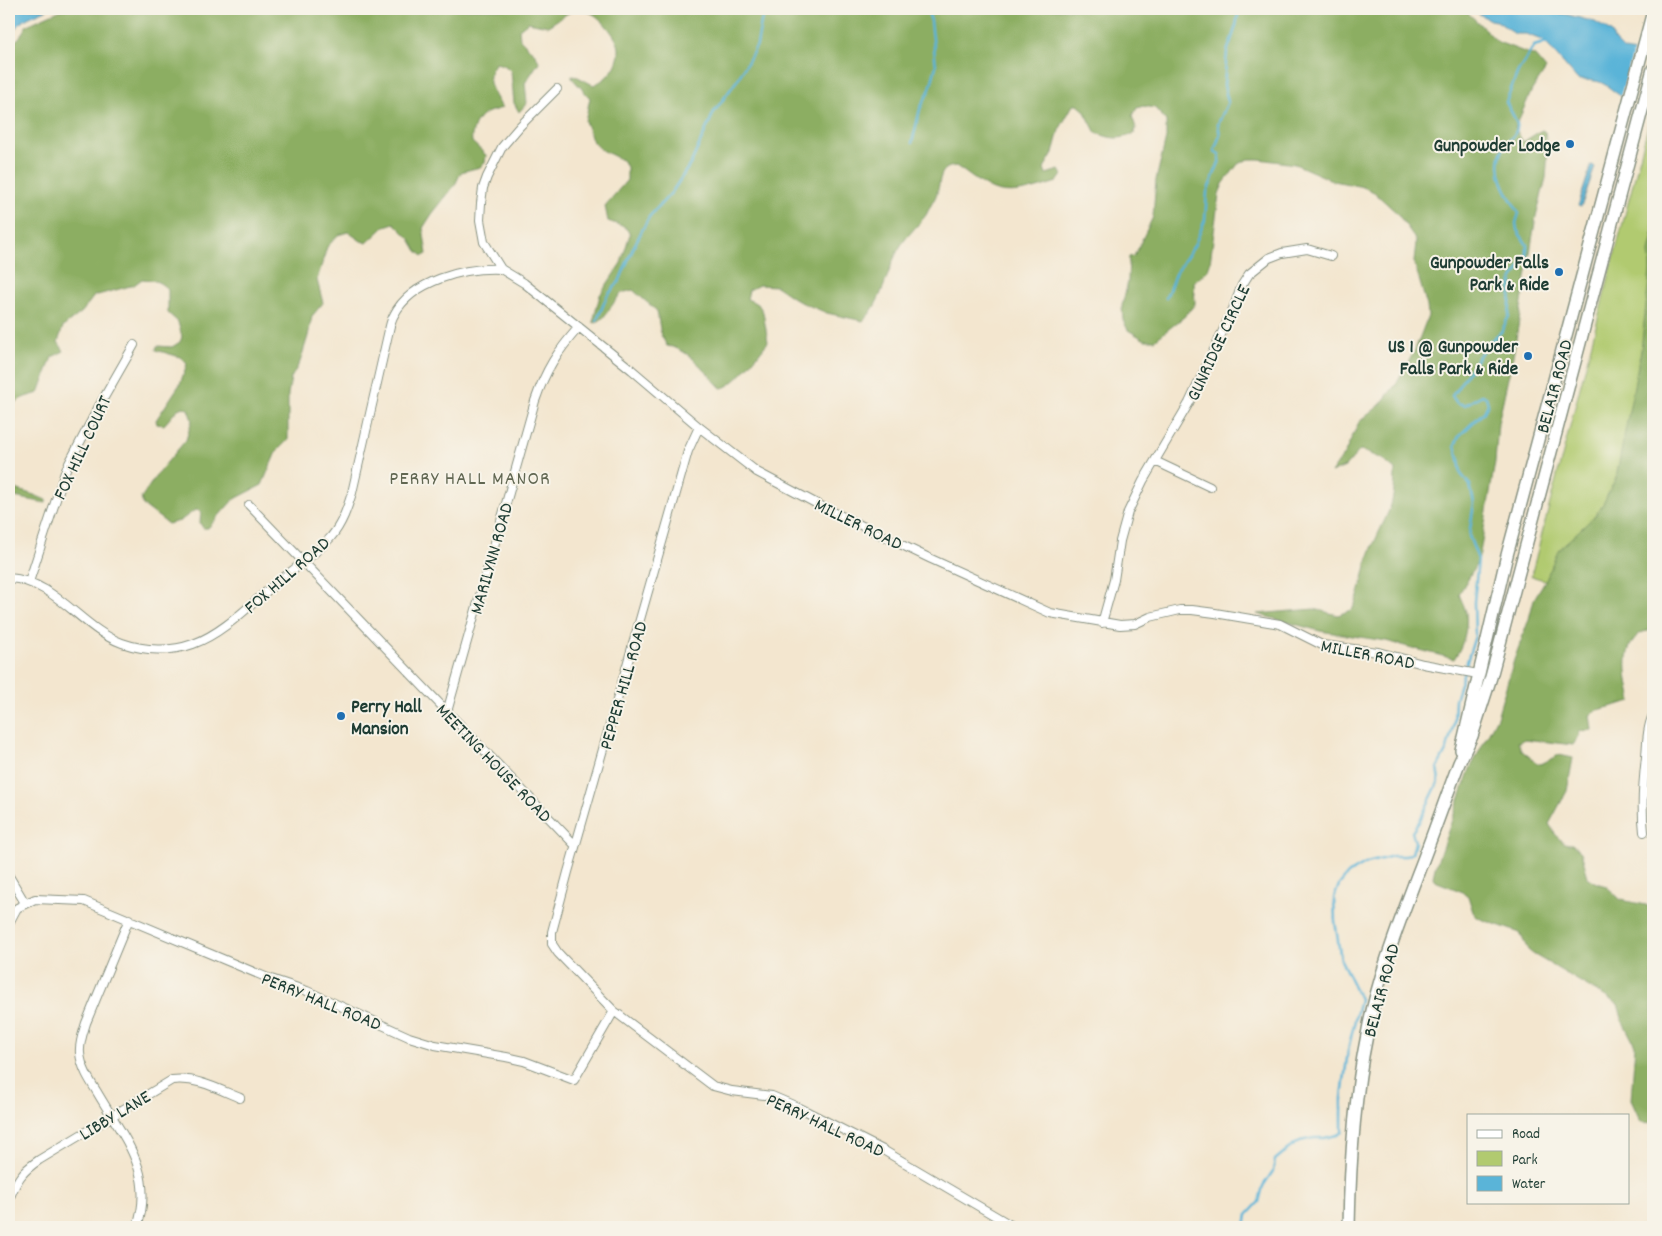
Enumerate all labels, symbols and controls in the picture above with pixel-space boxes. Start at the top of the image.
place label: Gunpowder Lodge [1433,134,1560,161]
marker: Gunpowder Lodge [1564,138,1576,150]
place label: Gunpowder Falls Park & Ride [1430,251,1549,300]
marker: Gunpowder Falls Park & Ride [1553,266,1565,278]
street label: GUNRIDGE CIRCLE [1181,280,1259,406]
place label: US 1 @ Gunpowder Falls Park & Ride [1388,335,1519,384]
street label: BELAIR ROAD [1531,337,1582,437]
marker: US 1 @ Gunpowder Falls Park & Ride [1522,350,1534,362]
street label: FOX HILL COURT [48,392,120,505]
district label: PERRY HALL MANOR [389,466,551,494]
street label: MILLER ROAD [809,493,906,559]
street label: MARILYNN ROAD [465,500,522,618]
street label: FOX HILL ROAD [239,531,337,622]
street label: PEPPER HILL ROAD [594,618,657,753]
street label: MILLER ROAD [1318,634,1417,679]
place label: Perry Hall Mansion [351,695,422,744]
street label: MEETING HOUSE ROAD [428,699,557,830]
marker: Perry Hall Mansion [335,710,347,722]
street label: BELAIR ROAD [1358,941,1409,1041]
street label: PERRY HALL ROAD [257,967,385,1040]
street label: LIBBY LANE [75,1085,157,1149]
street label: PERRY HALL ROAD [761,1088,888,1166]
legend [1467,1114,1630,1204]
text: Road [1512,1124,1540,1146]
text: Park [1512,1150,1538,1172]
text: Water [1512,1174,1546,1196]

